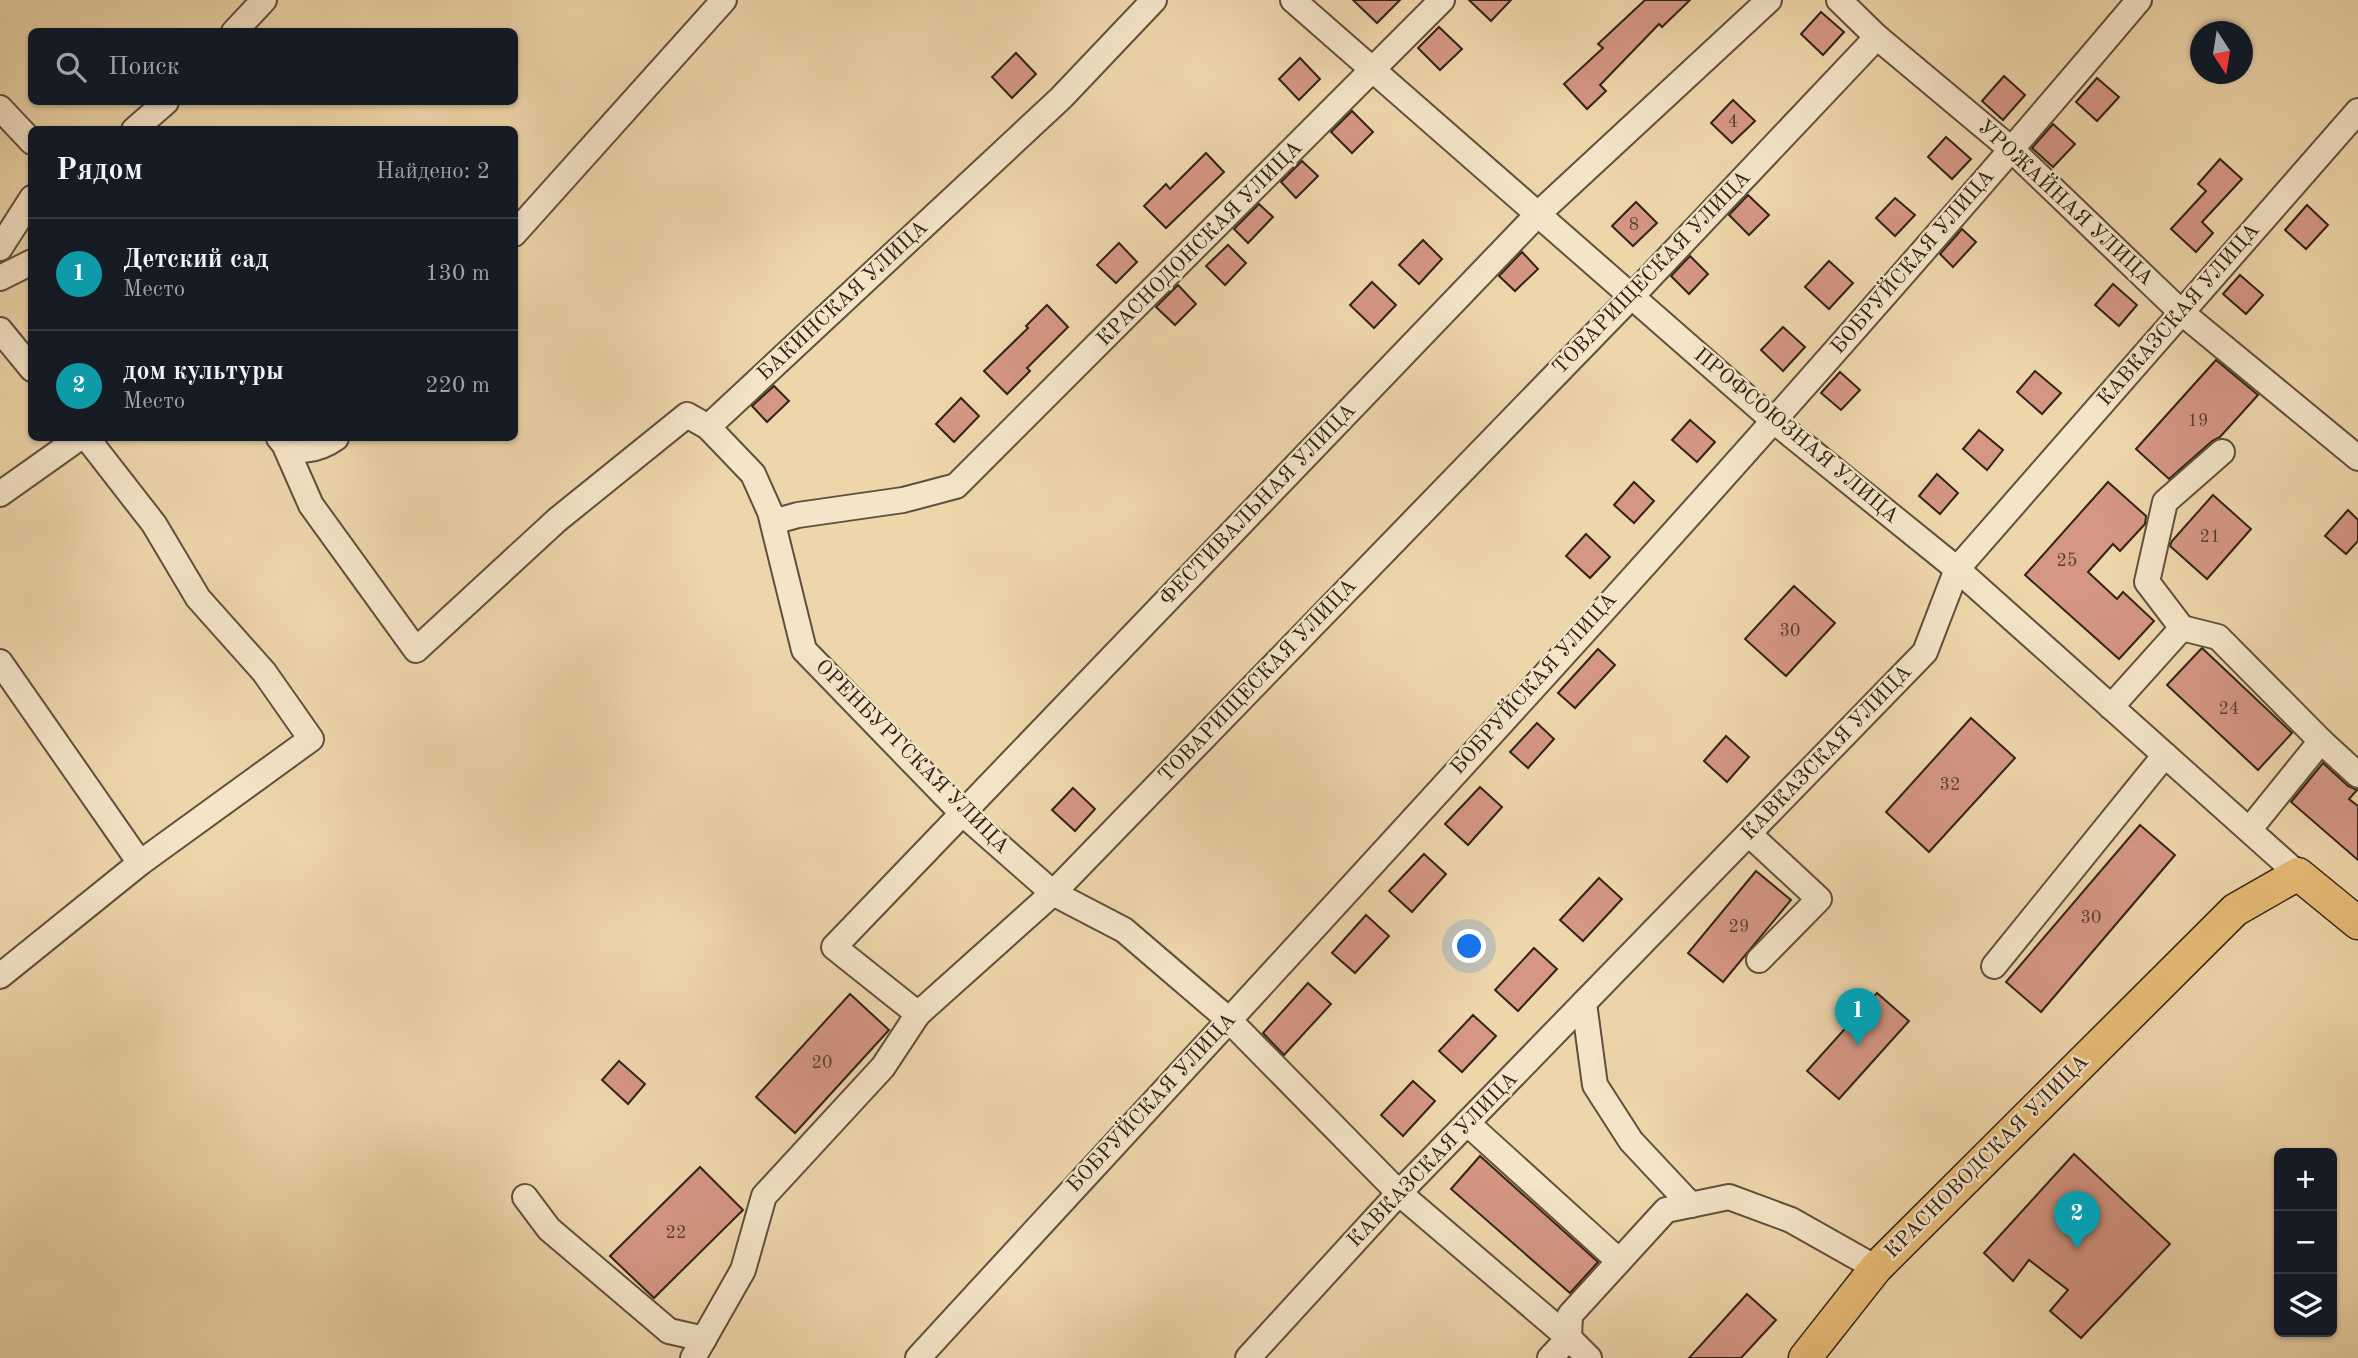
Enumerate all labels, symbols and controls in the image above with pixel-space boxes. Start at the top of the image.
north arrow [2190,21,2253,84]
search box [28,28,518,105]
icon: search [52,48,90,86]
text: Поиск [108,54,180,80]
house number: 4 [1728,113,1738,131]
street label: УРОЖАЙНАЯ УЛИЦА [1973,113,2160,290]
street label: КРАСНОДОНСКАЯ УЛИЦА [1093,137,1307,351]
text: Рядом [56,156,143,186]
text: Найдено: 2 [376,160,490,183]
street label: БОБРУЙСКАЯ УЛИЦА [1824,163,1999,358]
street label: ТОВАРИЩЕСКАЯ УЛИЦА [1549,167,1755,379]
house number: 8 [1629,216,1639,234]
street label: БАКИНСКАЯ УЛИЦА [754,217,932,385]
street label: КАВКАЗСКАЯ УЛИЦА [2094,220,2264,410]
text: Детский сад [123,247,269,273]
text: 1 [72,262,86,285]
text: 130 m [425,262,490,285]
text: Место [123,278,185,301]
street label: ПРОФСОЮЗНАЯ УЛИЦА [1690,344,1902,528]
text: дом культуры [123,359,284,385]
text: 2 [72,374,86,397]
text: 220 m [425,374,490,397]
text: Место [123,390,185,413]
street label: ФЕСТИВАЛЬНАЯ УЛИЦА [1156,400,1360,610]
house number: 19 [2188,412,2208,430]
house number: 21 [2200,528,2220,546]
house number: 25 [2057,552,2077,570]
street label: ТОВАРИЩЕСКАЯ УЛИЦА [1155,575,1361,787]
street label: БОБРУЙСКАЯ УЛИЦА [1443,586,1621,779]
house number: 30 [1780,622,1800,640]
street label: ОРЕНБУРГСКАЯ УЛИЦА [811,656,1013,858]
street label: КАВКАЗСКАЯ УЛИЦА [1738,661,1916,845]
house number: 24 [2219,700,2239,718]
house number: 32 [1940,776,1960,794]
house number: 30 [2081,909,2101,927]
house number: 29 [1729,918,1749,936]
your location [1452,929,1486,963]
pin: 1 [1835,988,1881,1046]
street label: БОБРУЙСКАЯ УЛИЦА [1060,1006,1240,1197]
street label: КРАСНОВОДСКАЯ УЛИЦА [1881,1051,2093,1263]
house number: 20 [812,1054,832,1072]
street label: КАВКАЗСКАЯ УЛИЦА [1344,1068,1522,1252]
map controls [2274,1148,2337,1337]
button: + [2274,1148,2337,1211]
pin: 2 [2054,1191,2100,1249]
button: − [2274,1211,2337,1274]
house number: 22 [666,1224,686,1242]
button: layers [2274,1274,2337,1337]

